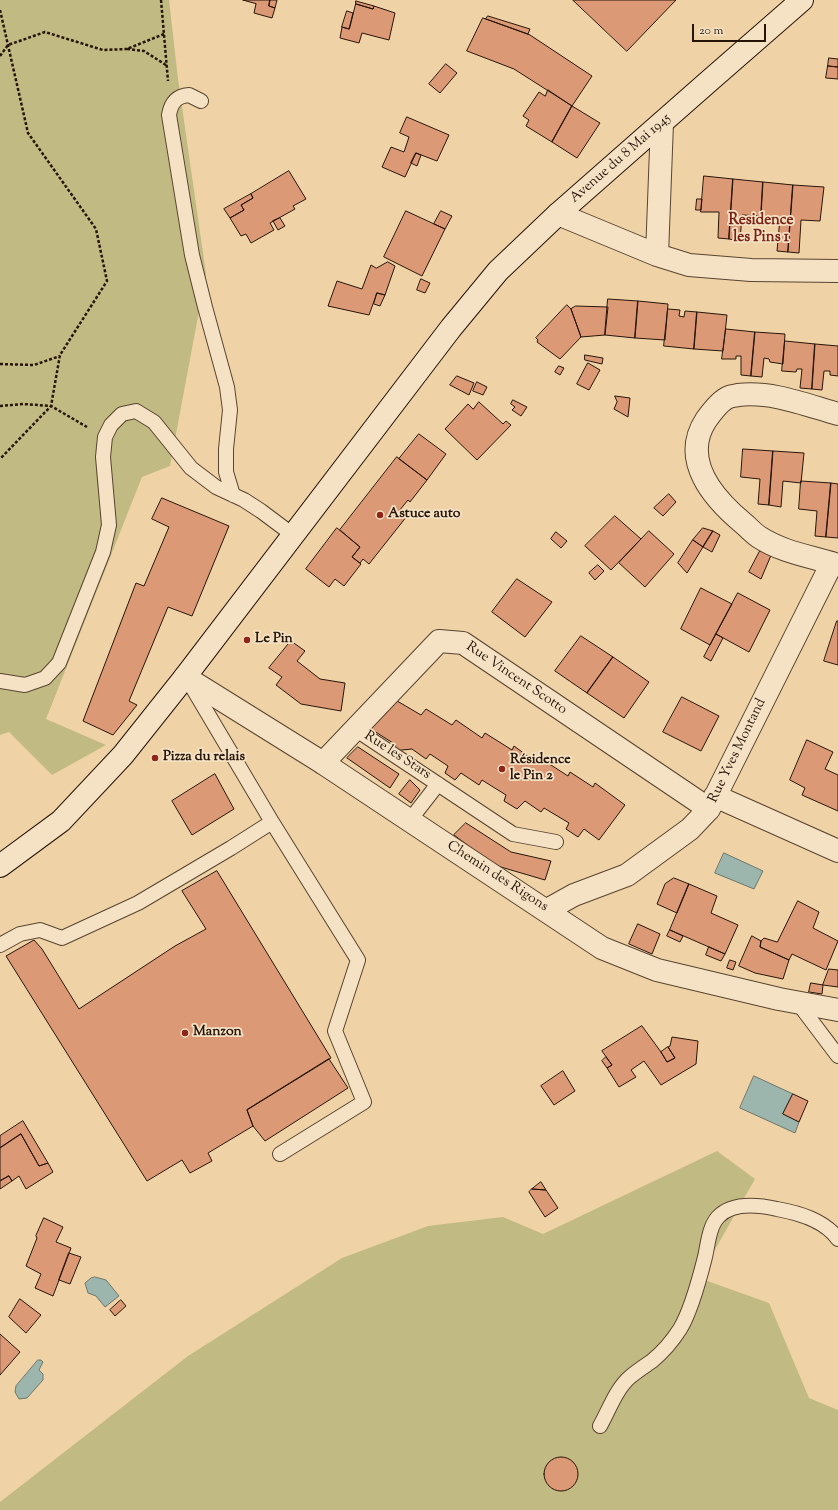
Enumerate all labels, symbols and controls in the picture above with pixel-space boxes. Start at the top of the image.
scale bar [694,16,768,42]
text: 20 m [699,22,723,40]
street label: Avenue du 8 Mai 1945 [567,111,675,207]
district label: Residence les Pins 1 [728,212,794,247]
place label: Astuce auto [388,507,460,523]
marker: Astuce auto [375,510,385,520]
place label: Le Pin [255,632,293,648]
marker: Le Pin [242,635,252,645]
street label: Rue Vincent Scotto [462,639,570,719]
street label: Rue Yves Montand [705,696,771,806]
street label: Rue les Stars [361,728,433,784]
place label: Pizza du relais [163,750,245,766]
marker: Pizza du relais [150,753,160,763]
place label: Résidence le Pin 2 [510,753,571,786]
marker: Résidence le Pin 2 [497,764,507,774]
street label: Chemin des Rigons [443,838,551,916]
place label: Manzon [193,1025,242,1041]
marker: Manzon [180,1028,190,1038]

